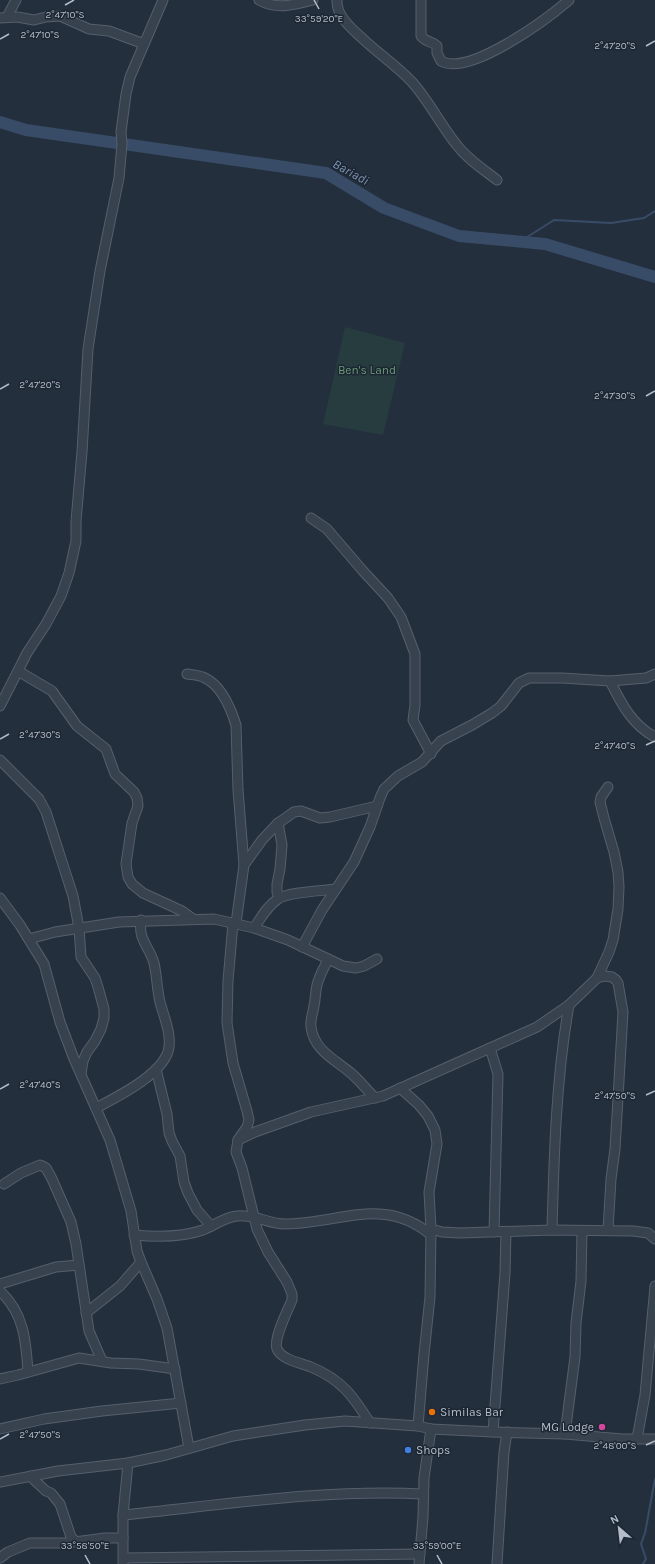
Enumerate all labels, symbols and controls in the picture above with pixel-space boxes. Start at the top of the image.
text: 2°47'10"S [45,9,85,21]
text: 33°59'20"E [295,13,343,25]
text: 2°47'10"S [20,29,60,41]
text: 2°47'20"S [594,40,636,52]
water label: Bariadi [330,156,372,188]
park label: Ben's Land [338,363,396,377]
text: 2°47'20"S [19,379,61,391]
text: 2°47'30"S [594,390,636,402]
text: 2°47'30"S [19,729,61,741]
text: 2°47'40"S [594,740,636,752]
text: 2°47'40"S [19,1079,61,1091]
text: 2°47'50"S [594,1090,636,1102]
place label: Similas Bar [440,1405,504,1419]
marker: Similas Bar [427,1407,437,1417]
place label: MG Lodge [541,1420,594,1434]
marker: MG Lodge [597,1422,607,1432]
text: 2°47'50"S [19,1429,61,1441]
text: 2°48'00"S [593,1440,637,1452]
place label: Shops [416,1443,450,1457]
marker: Shops [403,1445,413,1455]
north arrow [599,1508,639,1548]
text: N [608,1512,621,1527]
text: 33°58'50"E [61,1540,109,1552]
text: 33°59'00"E [413,1540,461,1552]

